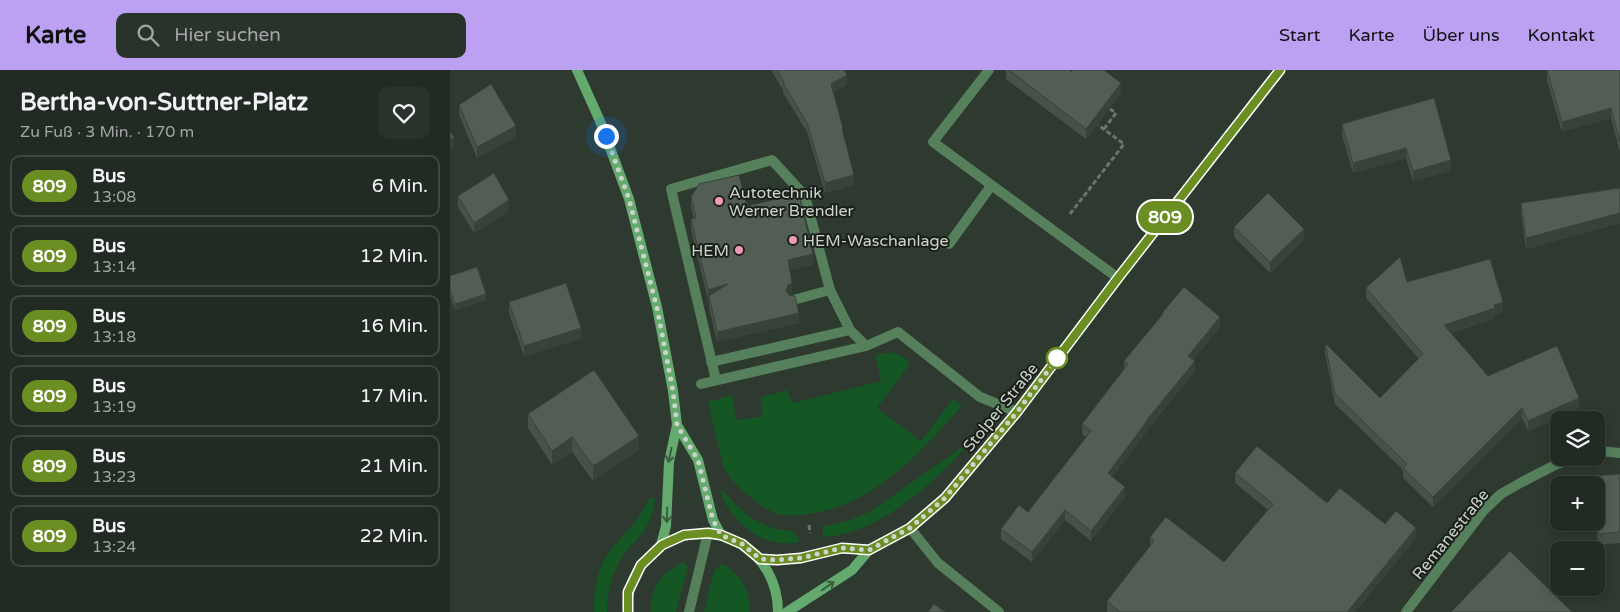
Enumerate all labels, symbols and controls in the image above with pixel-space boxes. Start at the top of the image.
search box [116,13,466,58]
text: Karte [25,21,86,50]
icon: search [134,21,162,49]
text: Hier suchen [174,24,281,46]
text: Start [1279,24,1320,46]
text: Karte [1348,24,1394,46]
text: Über uns [1422,24,1500,46]
text: Kontakt [1528,24,1595,46]
button: heart [378,87,430,139]
text: Bertha-von-Suttner-Platz [20,88,308,117]
text: Zu Fuß · 3 Min. · 170 m [20,122,194,142]
your location [594,124,619,149]
text: Bus [92,165,126,187]
text: 809 [33,175,66,197]
text: 6 Min. [372,175,428,197]
place label: Autotechnik Werner Brendler [729,183,855,221]
text: 13:08 [92,187,136,207]
marker: Autotechnik Werner Brendler [713,195,725,207]
line badge: 809 [1136,201,1194,233]
text: 809 [1148,206,1182,228]
place label: HEM-Waschanlage [803,231,949,251]
marker: HEM-Waschanlage [787,234,799,246]
text: Bus [92,235,126,257]
place label: HEM [691,241,729,261]
marker: HEM [733,244,745,256]
text: 809 [33,245,66,267]
text: 12 Min. [360,245,428,267]
text: 13:14 [92,257,136,277]
text: Bus [92,305,126,327]
text: 809 [33,315,66,337]
text: 16 Min. [360,315,428,337]
text: 13:18 [92,327,136,347]
unlabelled marker [1046,347,1068,369]
street label: Stolper Straße [959,359,1043,456]
text: Bus [92,375,126,397]
text: 809 [33,385,66,407]
text: 17 Min. [360,385,428,407]
text: 13:19 [92,397,136,417]
map controls [1550,411,1605,596]
button: layers [1550,411,1605,466]
text: Bus [92,445,126,467]
one-way arrow [665,446,674,462]
text: 809 [33,455,66,477]
text: 21 Min. [360,455,428,477]
text: 13:23 [92,467,136,487]
button: + [1550,476,1605,531]
street label: Remanestraße [1408,485,1493,584]
one-way arrow [662,507,671,523]
text: Bus [92,515,126,537]
text: 809 [33,525,66,547]
text: 22 Min. [360,525,428,547]
text: 13:24 [92,537,136,557]
button: − [1550,541,1605,596]
one-way arrow [821,581,835,591]

